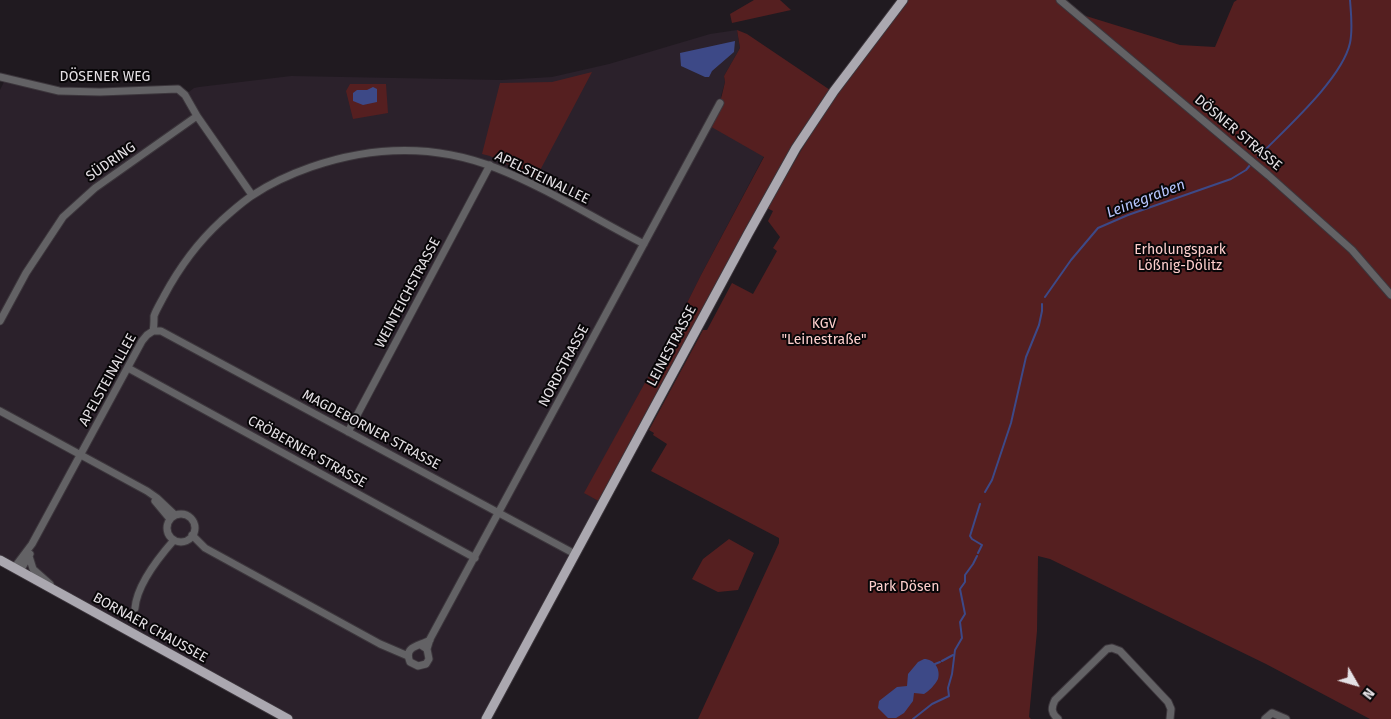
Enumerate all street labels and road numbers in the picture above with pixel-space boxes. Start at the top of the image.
street label: DÖSENER WEG [60,69,150,85]
street label: DÖSNER STRASSE [1191,91,1285,175]
street label: SÜDRING [83,139,139,185]
street label: APELSTEINALLEE [492,148,592,208]
street label: WEINTEICHSTRASSE [372,235,444,351]
street label: LEINESTRASSE [644,303,700,389]
street label: NORDSTRASSE [535,322,593,410]
street label: APELSTEINALLEE [76,331,140,429]
street label: MAGDEBORNER STRASSE [299,387,443,473]
street label: CRÖBERNER STRASSE [245,412,369,492]
street label: BORNAER CHAUSSEE [90,590,210,666]

